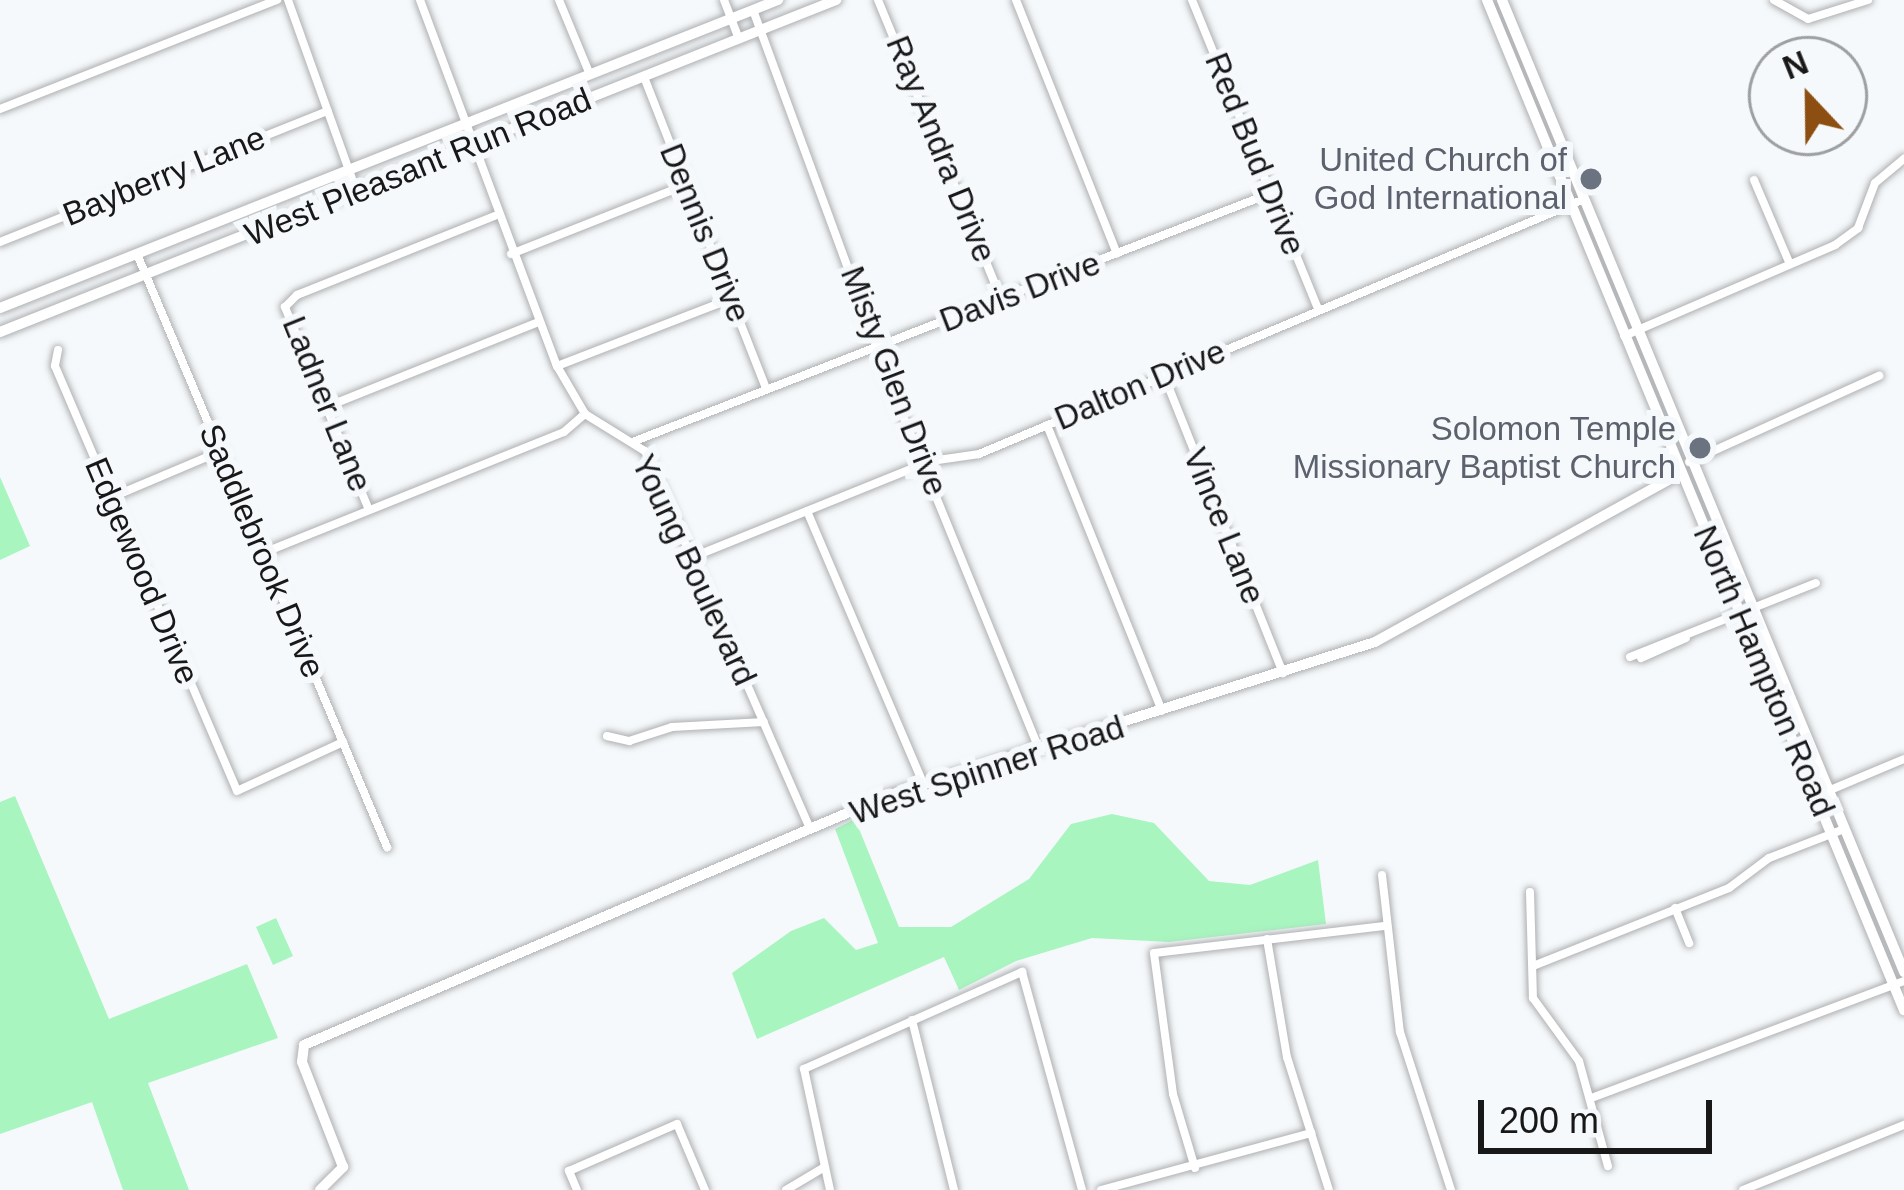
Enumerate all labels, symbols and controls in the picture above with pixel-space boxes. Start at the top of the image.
street label: Ray Andra Drive [877,29,1005,269]
north arrow [1748,36,1868,156]
text: N [1777,43,1813,87]
street label: Red Bud Drive [1196,47,1314,261]
street label: West Pleasant Run Road [239,79,597,255]
street label: Bayberry Lane [57,117,271,235]
street label: Dennis Drive [651,138,759,328]
place label: United Church of God International [1314,140,1567,218]
marker: United Church of God International [1578,166,1604,192]
street label: Davis Drive [934,243,1106,341]
street label: Misty Glen Drive [832,261,956,501]
street label: Ladner Lane [274,311,380,497]
street label: Dalton Drive [1049,331,1231,439]
place label: Solomon Temple Missionary Baptist Church [1293,409,1676,487]
street label: Saddlebrook Drive [191,418,333,684]
marker: Solomon Temple Missionary Baptist Church [1687,435,1713,461]
street label: Vince Lane [1175,442,1273,610]
street label: Young Boulevard [623,448,765,692]
street label: Edgewood Drive [76,452,208,690]
street label: North Hampton Road [1685,520,1843,822]
street label: West Spinner Road [845,707,1129,833]
scale bar [1484,1076,1718,1150]
text: 200 m [1499,1100,1599,1141]

